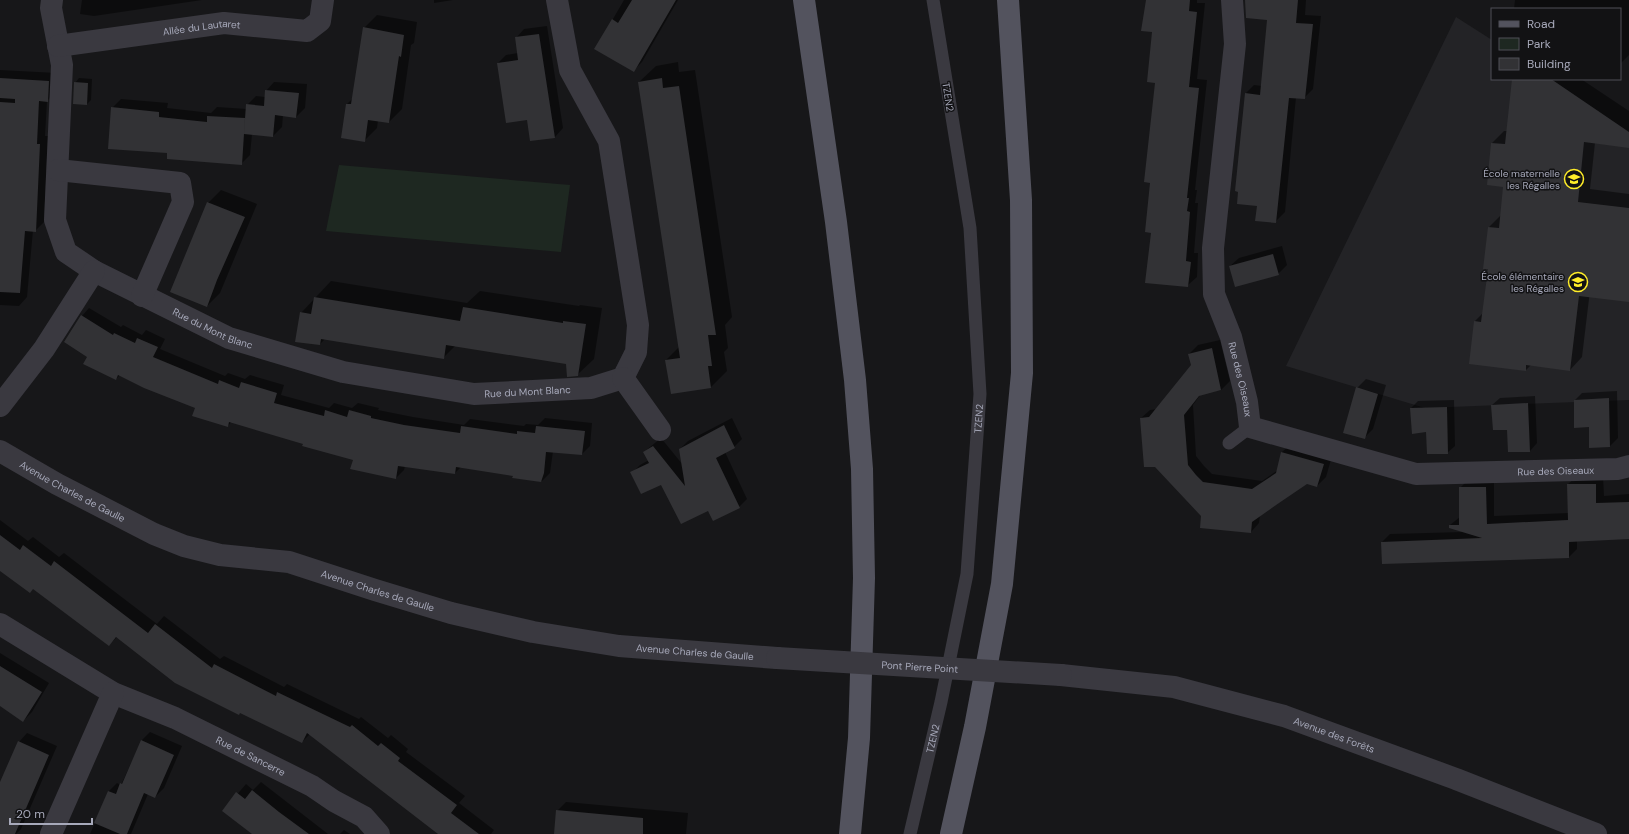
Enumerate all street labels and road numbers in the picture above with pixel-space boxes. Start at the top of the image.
street label: Allée du Lautaret [162,16,241,38]
street label: TZEN2 [939,81,957,113]
street label: Rue du Mont Blanc [171,305,255,351]
street label: Rue des Oiseaux [1226,340,1255,418]
street label: Rue du Mont Blanc [484,383,571,400]
street label: TZEN2 [971,403,986,434]
street label: Avenue Charles de Gaulle [18,457,128,525]
street label: Rue des Oiseaux [1517,463,1594,478]
street label: Avenue Charles de Gaulle [320,566,436,614]
street label: Avenue Charles de Gaulle [636,641,754,663]
street label: Pont Pierre Point [881,658,959,675]
street label: Avenue des Forêts [1292,714,1377,755]
street label: TZEN2 [923,723,942,754]
street label: Rue de Sancerre [214,733,288,779]

